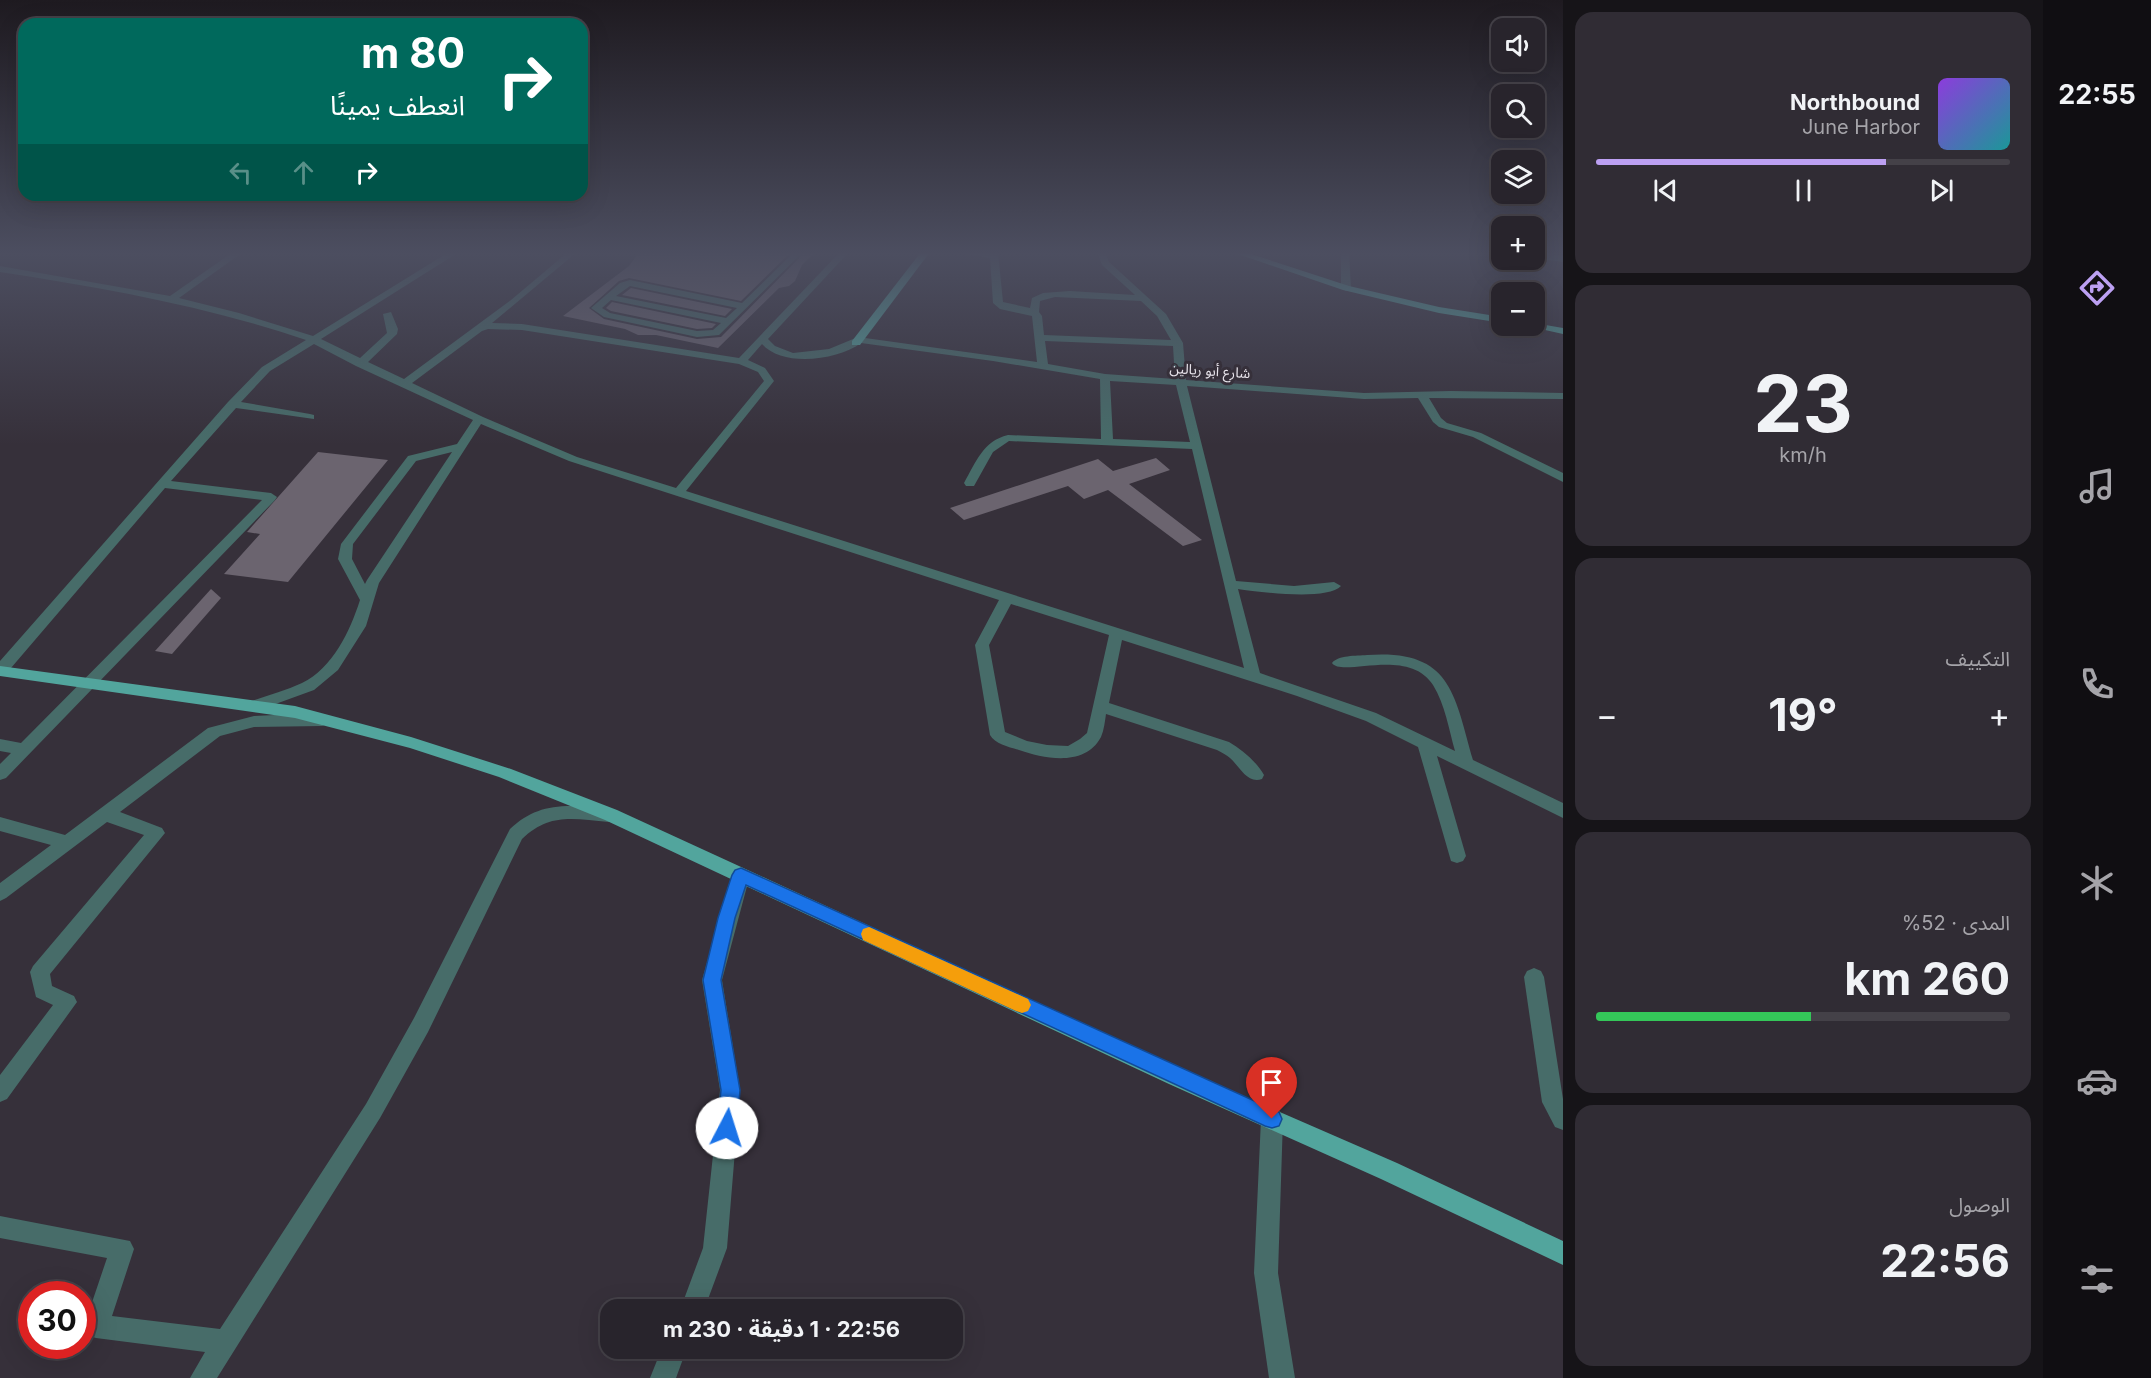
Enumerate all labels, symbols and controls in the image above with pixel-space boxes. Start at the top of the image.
map controls [1491,18,1545,336]
button: sound [1491,18,1545,72]
text: 80 m [361,27,465,78]
icon: right [486,42,564,120]
text: 22:55 [2058,78,2136,111]
button: search [1491,84,1545,138]
text: انعطف يمينًا [330,89,465,122]
text: Northbound [1790,89,1920,115]
text: June Harbor [1802,115,1920,139]
button: layers [1491,150,1545,204]
icon: left [224,156,257,189]
icon: ahead [287,156,320,189]
icon: right [350,156,383,189]
icon: previous [1649,174,1682,207]
icon: pause [1787,174,1820,207]
icon: next [1925,174,1958,207]
button: + [1491,216,1545,270]
icon: directions [2076,267,2118,309]
button: − [1491,282,1545,336]
text: 23 [1753,356,1853,451]
street label: شارع أبو ريالين [1169,359,1251,384]
text: km/h [1779,443,1827,467]
icon: music [2076,465,2118,507]
text: التكييف [1946,647,2010,671]
icon: phone [2076,663,2118,705]
text: 19° [1768,687,1838,742]
text: − [1596,695,1618,735]
text: + [1988,695,2010,735]
icon: climate [2076,862,2118,904]
text: المدى · 52% [1902,911,2010,935]
text: 260 km [1844,951,2010,1006]
pin [1246,1057,1297,1119]
icon: car [2076,1060,2118,1102]
icon: arrive [1255,1066,1288,1099]
position arrow [695,1096,759,1160]
text: الوصول [1949,1193,2010,1217]
text: 22:56 [1880,1233,2010,1288]
icon: filters [2076,1258,2118,1300]
speed limit sign: 30 [18,1281,96,1359]
text: 22:56 · 1 دقيقة · 230 m [663,1316,900,1342]

